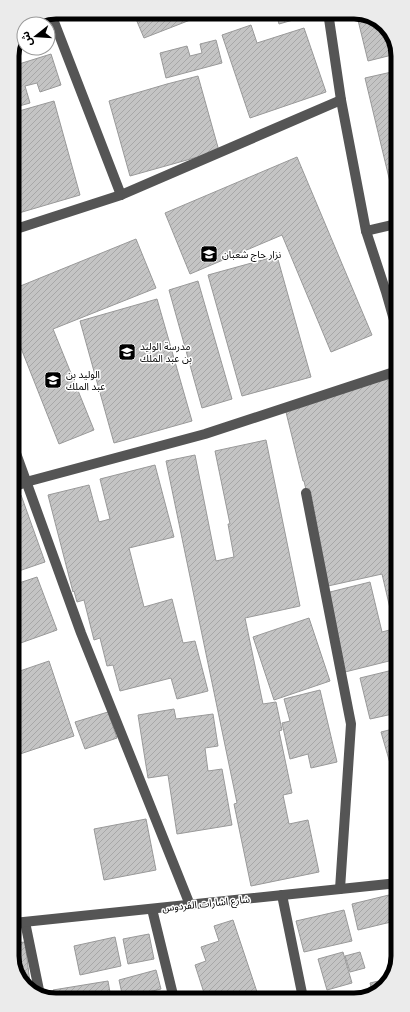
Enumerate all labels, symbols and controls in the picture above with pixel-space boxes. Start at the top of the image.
north arrow [16,16,56,56]
text: ش [18,30,35,48]
school or university icon: نزار حاج شعبان [199,244,219,264]
place label: نزار حاج شعبان [222,249,281,262]
place label: مدرسة الوليد بن عبد الملك [140,341,192,365]
school or university icon: مدرسة الوليد بن عبد الملك [117,342,137,362]
place label: الوليد بن عبد الملك [66,369,105,393]
school or university icon: الوليد بن عبد الملك [43,370,63,390]
street label: شارع اشارات الفردوس [161,893,251,916]

